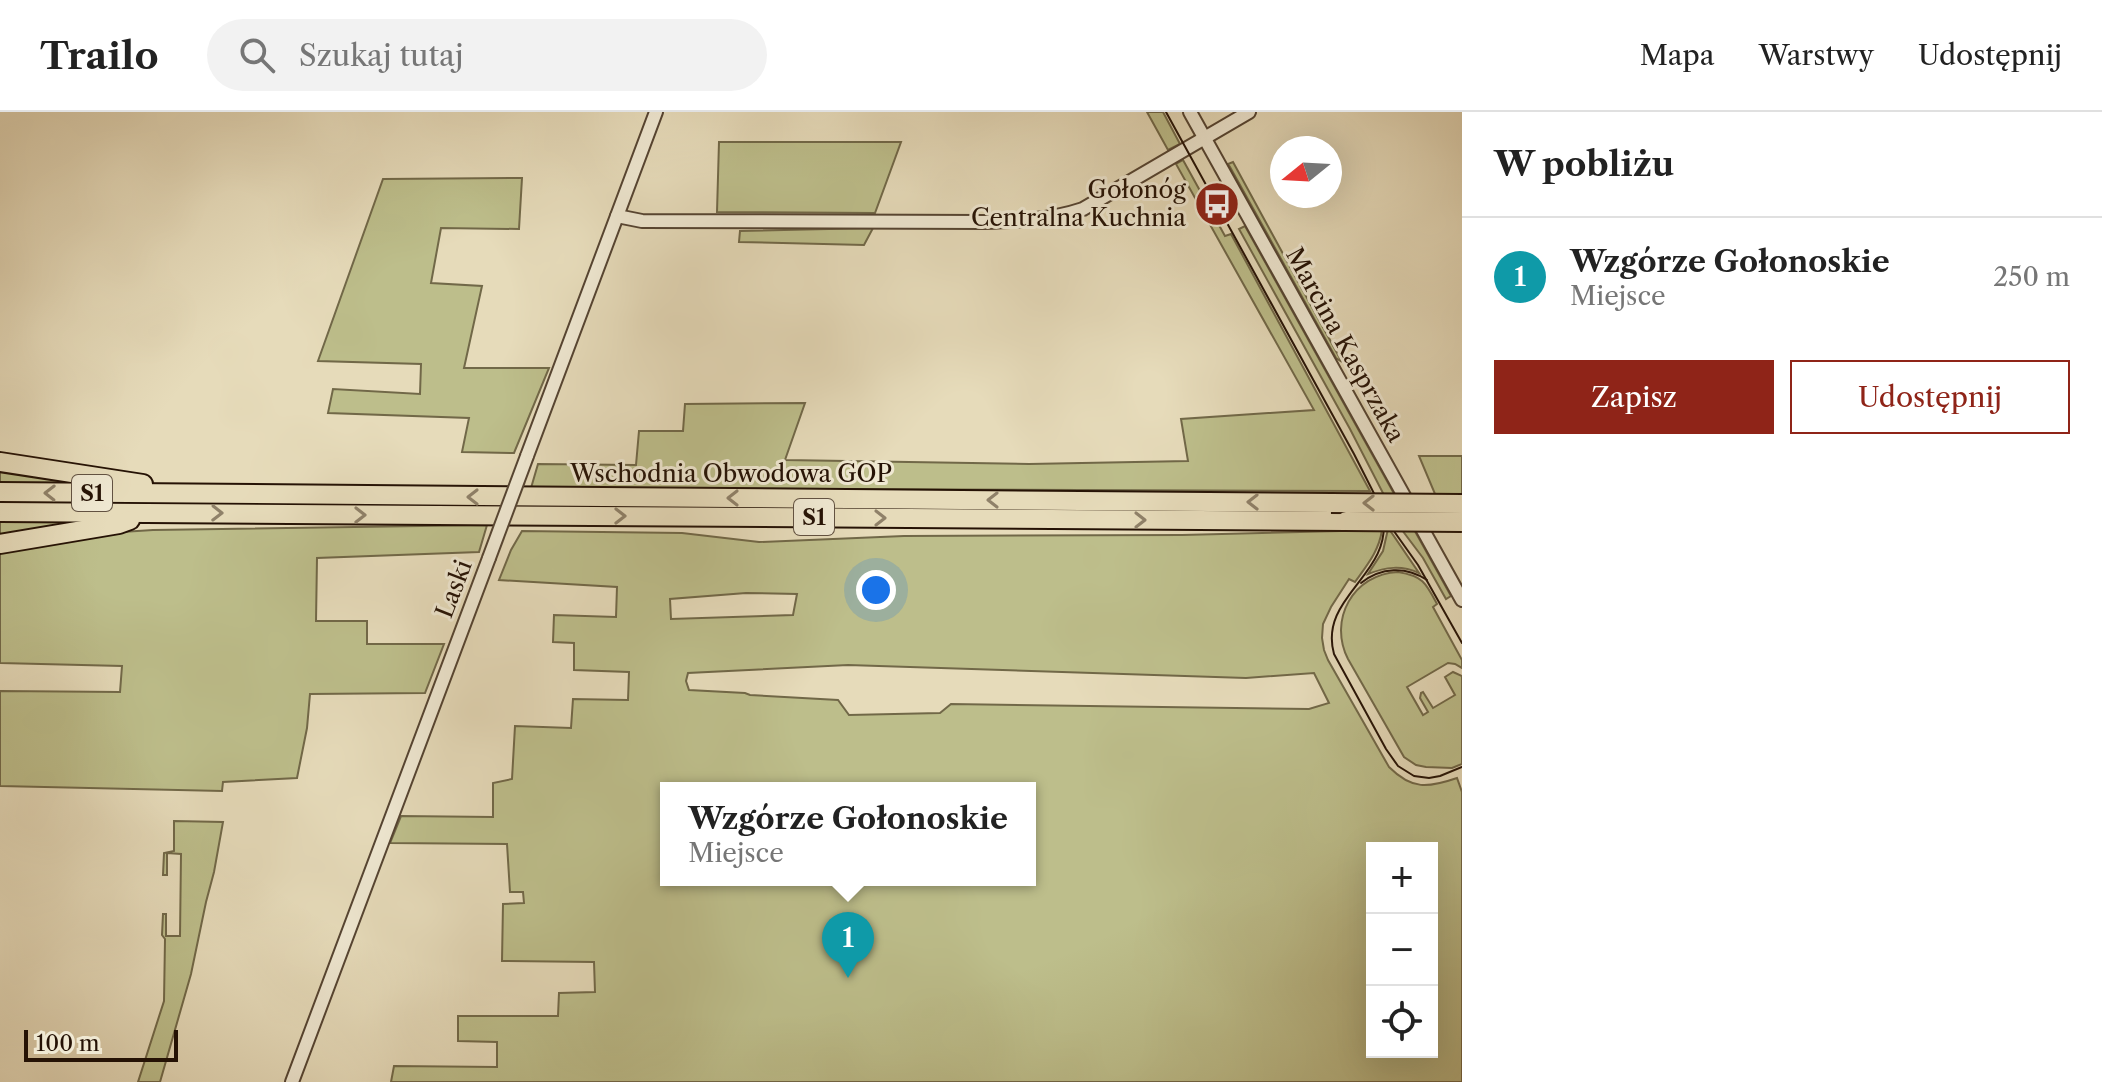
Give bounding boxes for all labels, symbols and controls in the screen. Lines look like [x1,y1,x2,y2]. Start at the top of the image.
search box [207,19,767,91]
text: Trailo [40,32,159,79]
icon: search [235,33,279,77]
text: Szukaj tutaj [299,37,463,74]
text: Mapa [1640,38,1715,72]
text: Warstwy [1759,38,1874,72]
text: Udostępnij [1918,38,2062,72]
north arrow [1270,136,1342,208]
text: W pobliżu [1494,143,1674,185]
place label: Gołonóg Centralna Kuchnia [971,175,1186,232]
bus stop icon: Gołonóg Centralna Kuchnia [1193,180,1241,228]
street label: Marcina Kasprzaka [1280,242,1411,447]
text: Wzgórze Gołonoskie [1570,243,1890,280]
text: 1 [1514,261,1526,293]
text: 250 m [1993,261,2070,293]
text: Miejsce [1570,280,1666,312]
button: Zapisz [1494,360,1774,434]
button: Udostępnij [1790,360,2070,434]
street label: Wschodnia Obwodowa GOP [569,459,892,488]
road number: S1 [72,475,112,511]
one-way arrow [43,484,56,502]
one-way arrow [466,488,479,506]
one-way arrow [726,489,739,507]
one-way arrow [986,491,999,509]
one-way arrow [1246,494,1259,511]
one-way arrow [1362,494,1375,512]
road number: S1 [794,499,834,535]
one-way arrow [211,505,224,522]
one-way arrow [354,506,367,524]
one-way arrow [614,507,627,525]
one-way arrow [874,509,887,527]
one-way arrow [1134,511,1147,529]
street label: Laski [429,556,478,622]
your location [856,570,896,610]
popup [660,782,1036,886]
text: Wzgórze Gołonoskie [688,800,1008,837]
text: Miejsce [688,837,784,869]
map controls [1366,842,1438,1058]
button: + [1366,842,1438,914]
pin: 1 [822,912,874,978]
button: − [1366,914,1438,986]
button: locate [1366,986,1438,1058]
scale bar [24,1026,178,1062]
text: 100 m [36,1030,99,1057]

